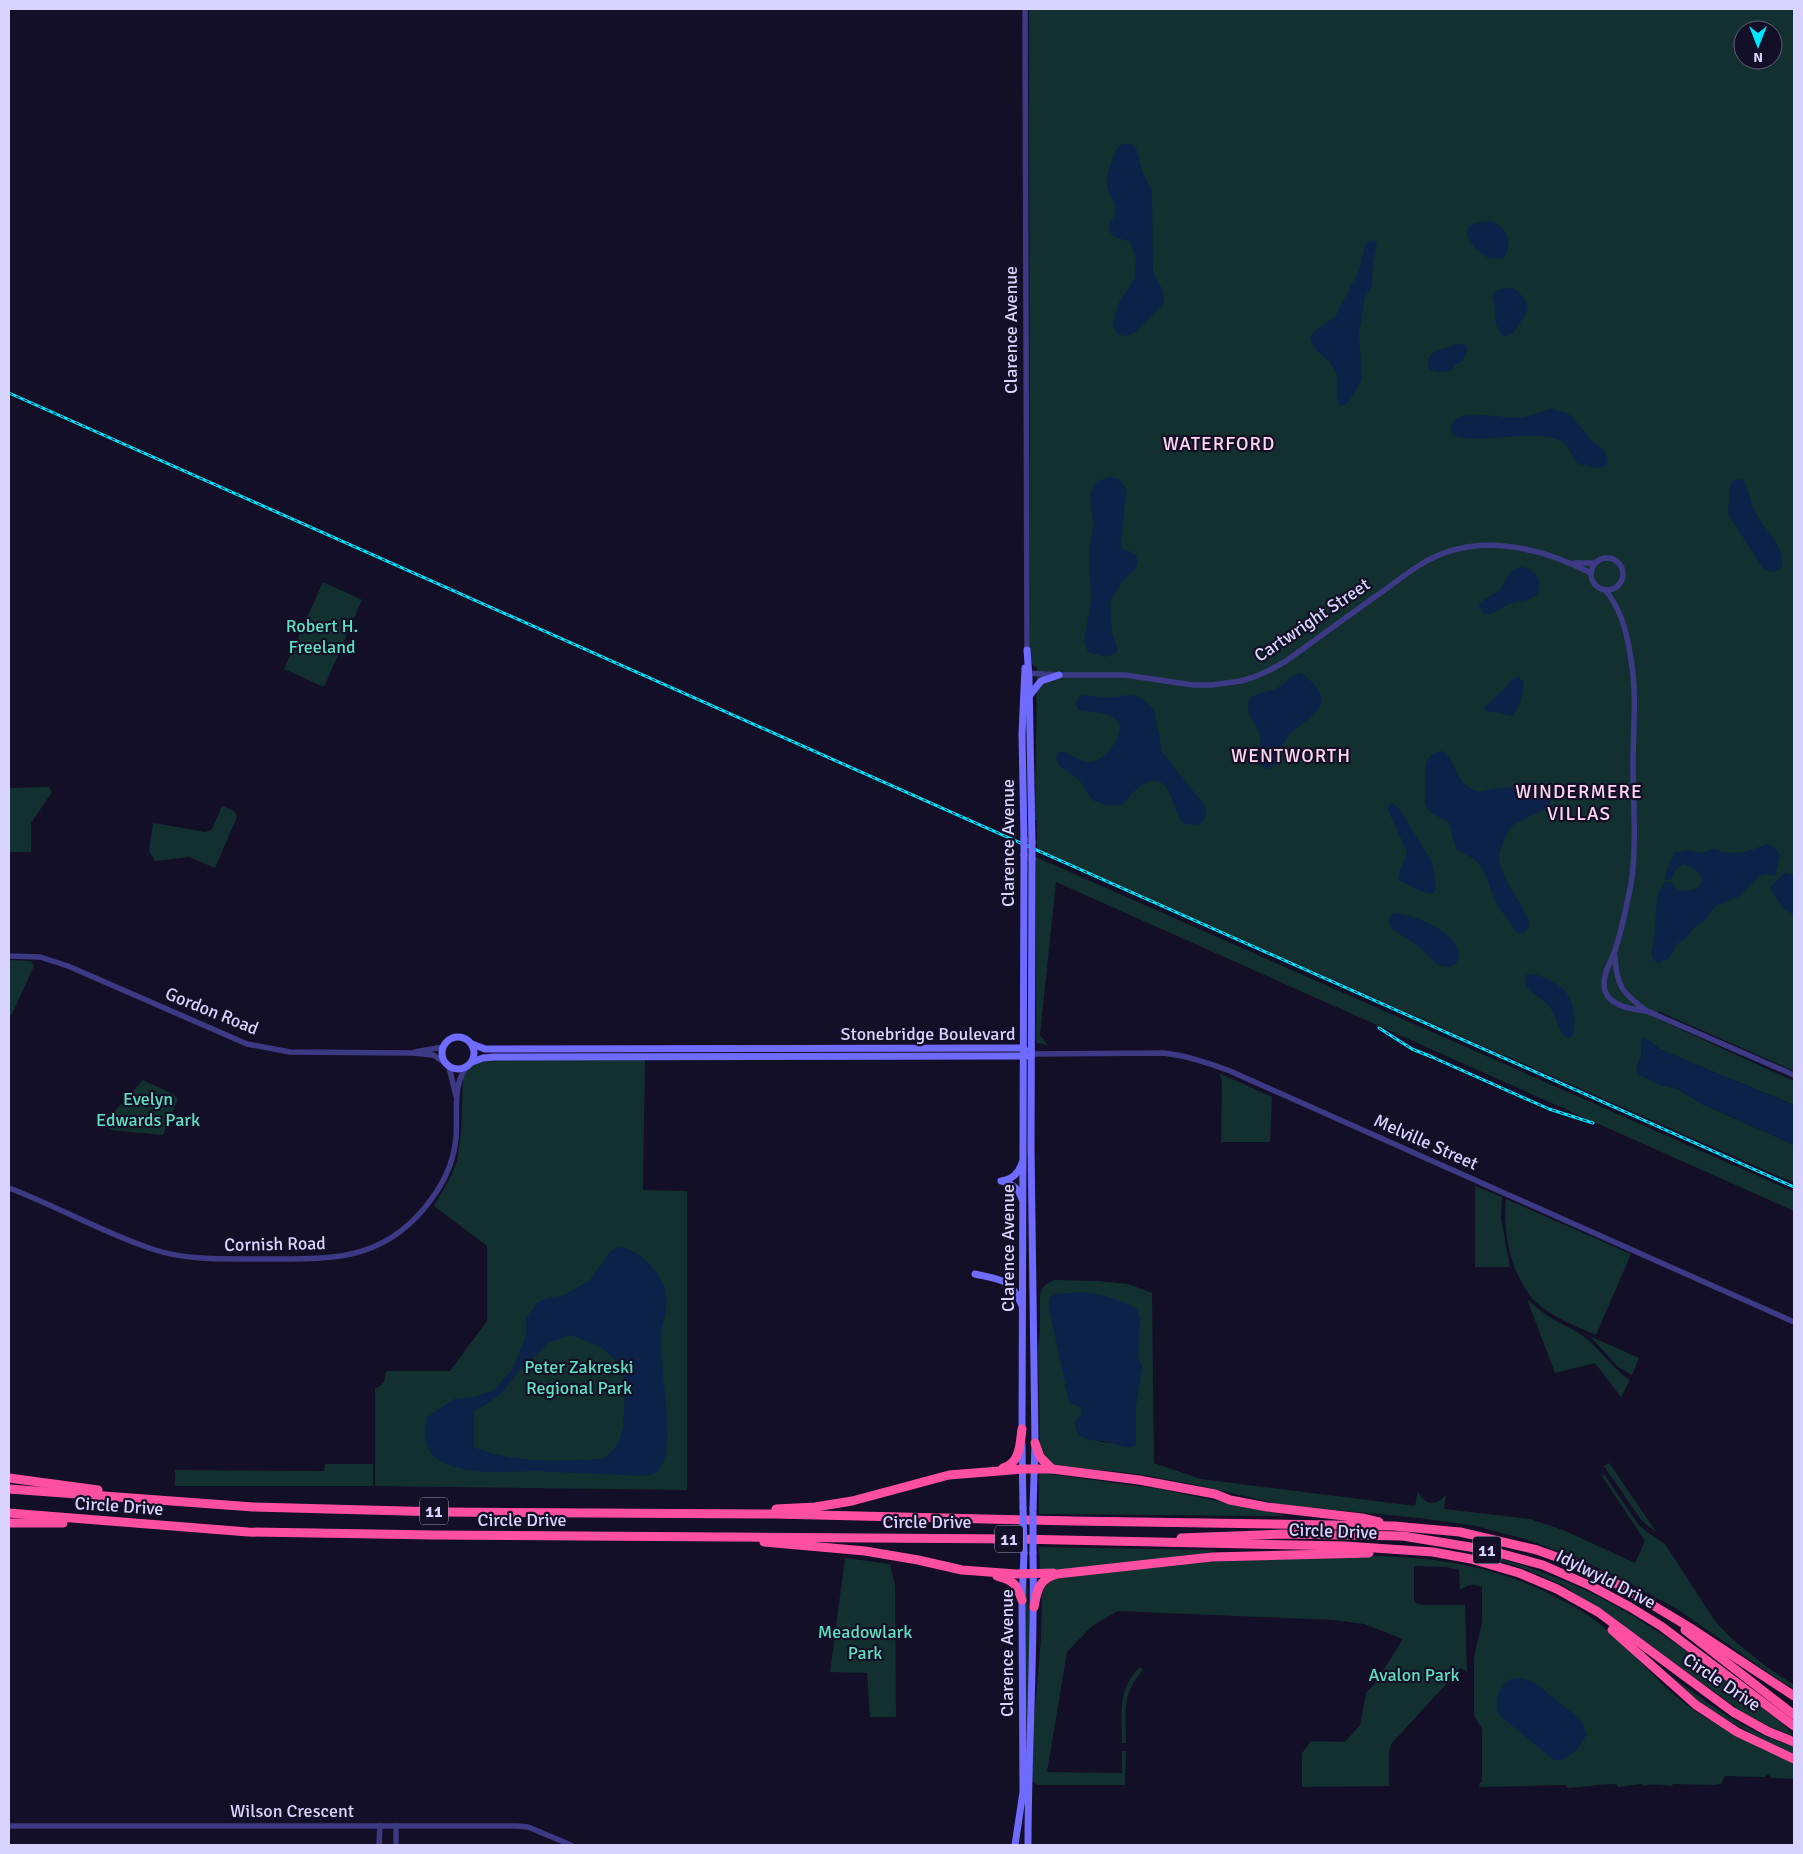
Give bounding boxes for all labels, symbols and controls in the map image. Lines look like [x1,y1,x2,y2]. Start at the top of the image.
north arrow [1733,20,1783,70]
text: N [1753,49,1763,66]
street label: Clarence Avenue [1000,266,1022,394]
district label: WATERFORD [1163,432,1275,456]
street label: Cartwright Street [1250,573,1374,667]
park label: Robert H. Freeland [286,615,358,658]
district label: WENTWORTH [1231,744,1351,768]
street label: Clarence Avenue [997,779,1019,907]
district label: WINDERMERE VILLAS [1515,780,1643,826]
street label: Gordon Road [162,982,262,1040]
street label: Stonebridge Boulevard [841,1023,1015,1045]
park label: Evelyn Edwards Park [96,1088,200,1131]
street label: Melville Street [1371,1109,1481,1175]
street label: Clarence Avenue [997,1184,1019,1312]
street label: Cornish Road [224,1232,326,1256]
park label: Peter Zakreski Regional Park [524,1356,634,1399]
street label: Circle Drive [74,1492,164,1520]
road number: 11 [420,1498,448,1524]
street label: Circle Drive [478,1509,566,1531]
street label: Circle Drive [883,1511,971,1533]
street label: Circle Drive [1288,1518,1378,1544]
road number: 11 [995,1526,1023,1552]
road number: 11 [1473,1536,1501,1564]
street label: Idylwyld Drive [1553,1545,1659,1613]
street label: Clarence Avenue [996,1589,1018,1717]
park label: Meadowlark Park [818,1621,912,1664]
street label: Circle Drive [1679,1648,1765,1716]
park label: Avalon Park [1369,1664,1459,1686]
street label: Wilson Crescent [230,1800,354,1822]

